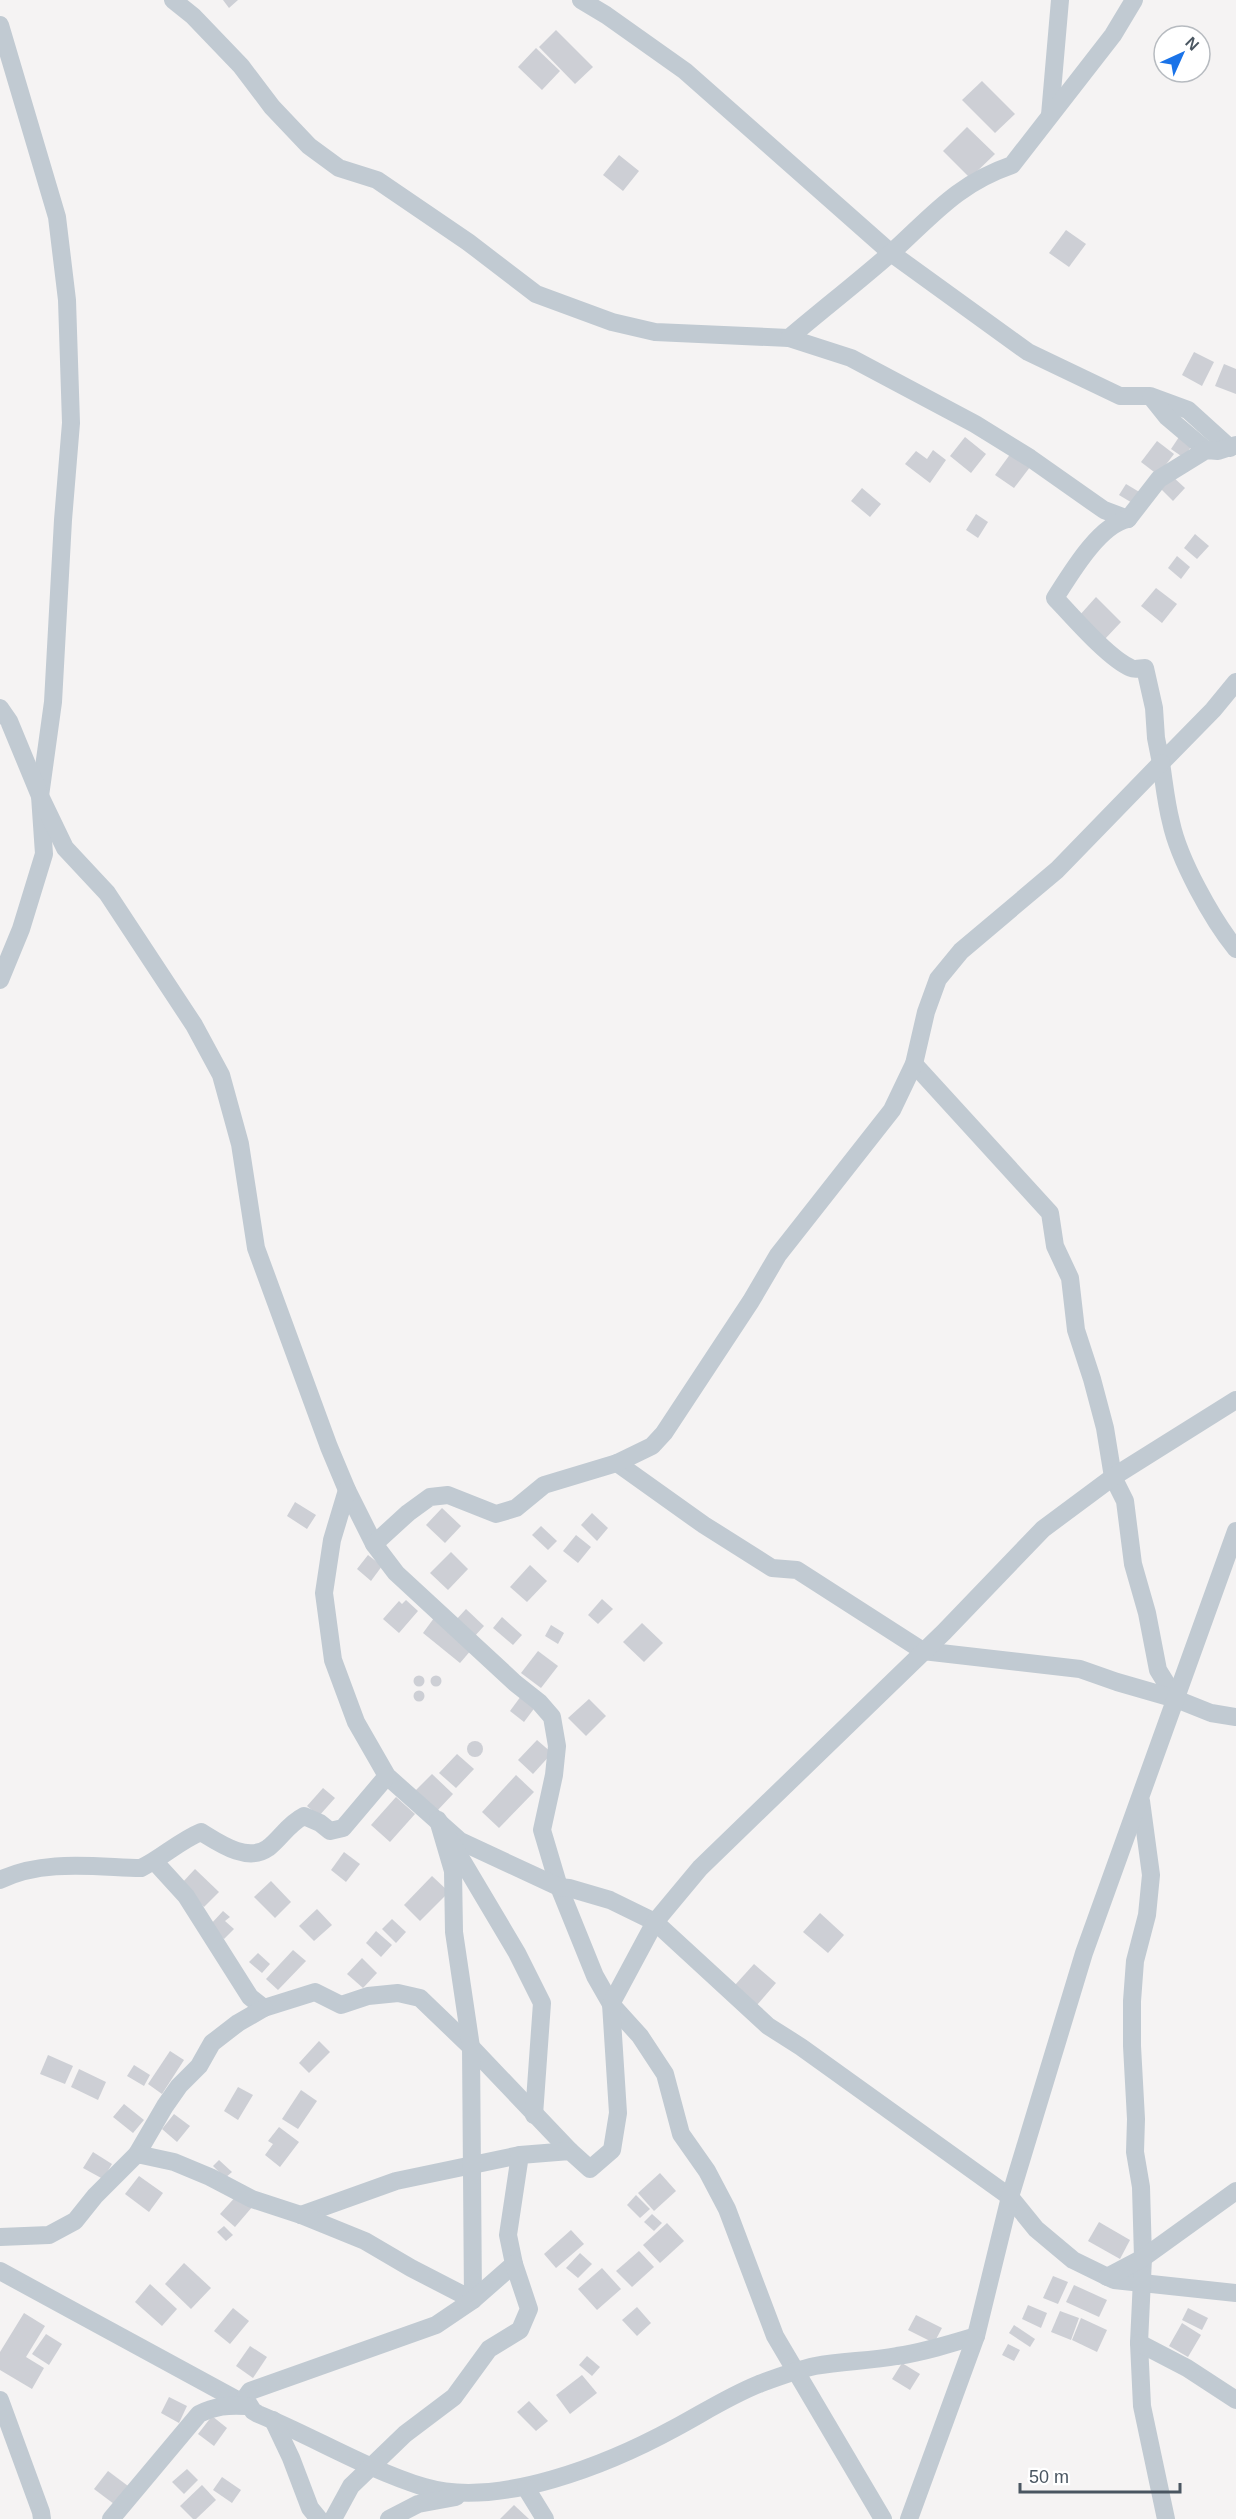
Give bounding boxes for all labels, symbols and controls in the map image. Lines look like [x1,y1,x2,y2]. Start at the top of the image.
north arrow [1152,24,1212,84]
text: N [1182,34,1202,54]
scale bar [1020,2456,1180,2494]
text: 50 m [1029,2467,1069,2487]

